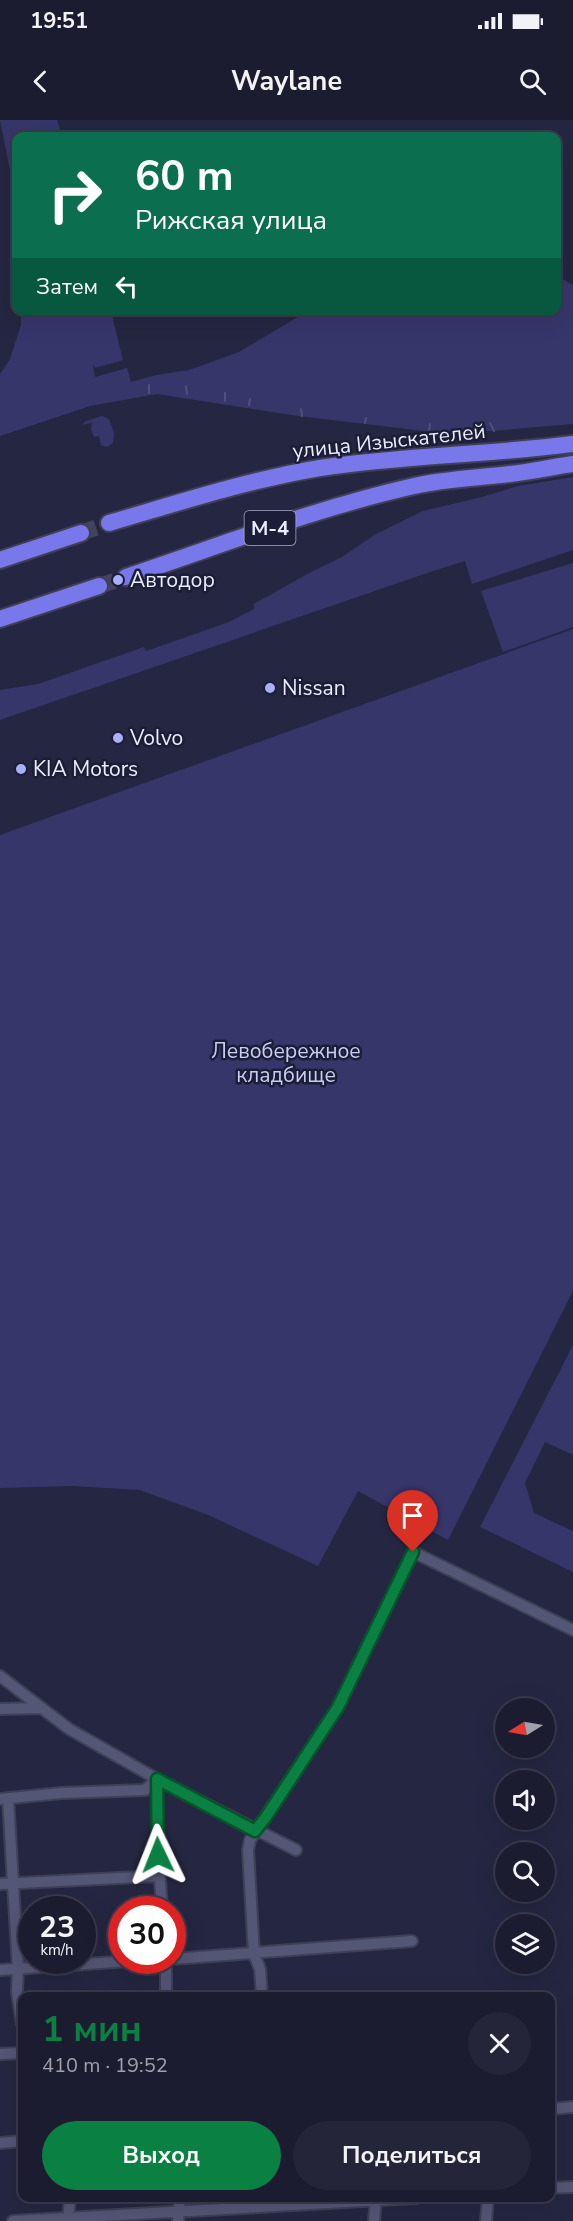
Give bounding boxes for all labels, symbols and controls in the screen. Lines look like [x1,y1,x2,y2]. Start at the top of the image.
text: 19:51 [30,6,88,36]
text: Waylane [231,63,342,100]
icon: back [24,65,57,98]
icon: search [516,65,549,98]
text: 60 m [135,148,234,205]
icon: right [36,156,114,234]
text: Рижская улица [135,202,327,239]
icon: left [110,270,143,303]
text: Затем [36,272,98,302]
street label: улица Изыскателей [291,417,487,465]
road number: М-4 [244,511,296,545]
place label: Автодор [130,566,215,594]
marker: Автодор [111,573,125,587]
place label: Nissan [282,674,346,702]
marker: Nissan [263,681,277,695]
place label: Volvo [129,724,183,752]
marker: Volvo [111,731,125,745]
place label: KIA Motors [33,755,138,783]
marker: KIA Motors [14,762,28,776]
park label: Левобережное кладбище [211,1037,361,1089]
pin [387,1490,438,1552]
icon: arrive [396,1499,429,1532]
north arrow [495,1698,555,1758]
map controls [495,1698,555,1974]
button: sound [495,1770,555,1830]
position arrow [126,1823,190,1887]
button: search [495,1842,555,1902]
speed limit sign: 30 [108,1896,186,1974]
text: 23 [39,1907,75,1948]
button: layers [495,1914,555,1974]
text: km/h [40,1940,74,1960]
text: 1 мин [42,2005,142,2054]
button: close [468,2012,531,2075]
text: 410 m · 19:52 [42,2052,168,2079]
button: Выход [42,2121,281,2190]
button: Поделиться [293,2121,531,2190]

